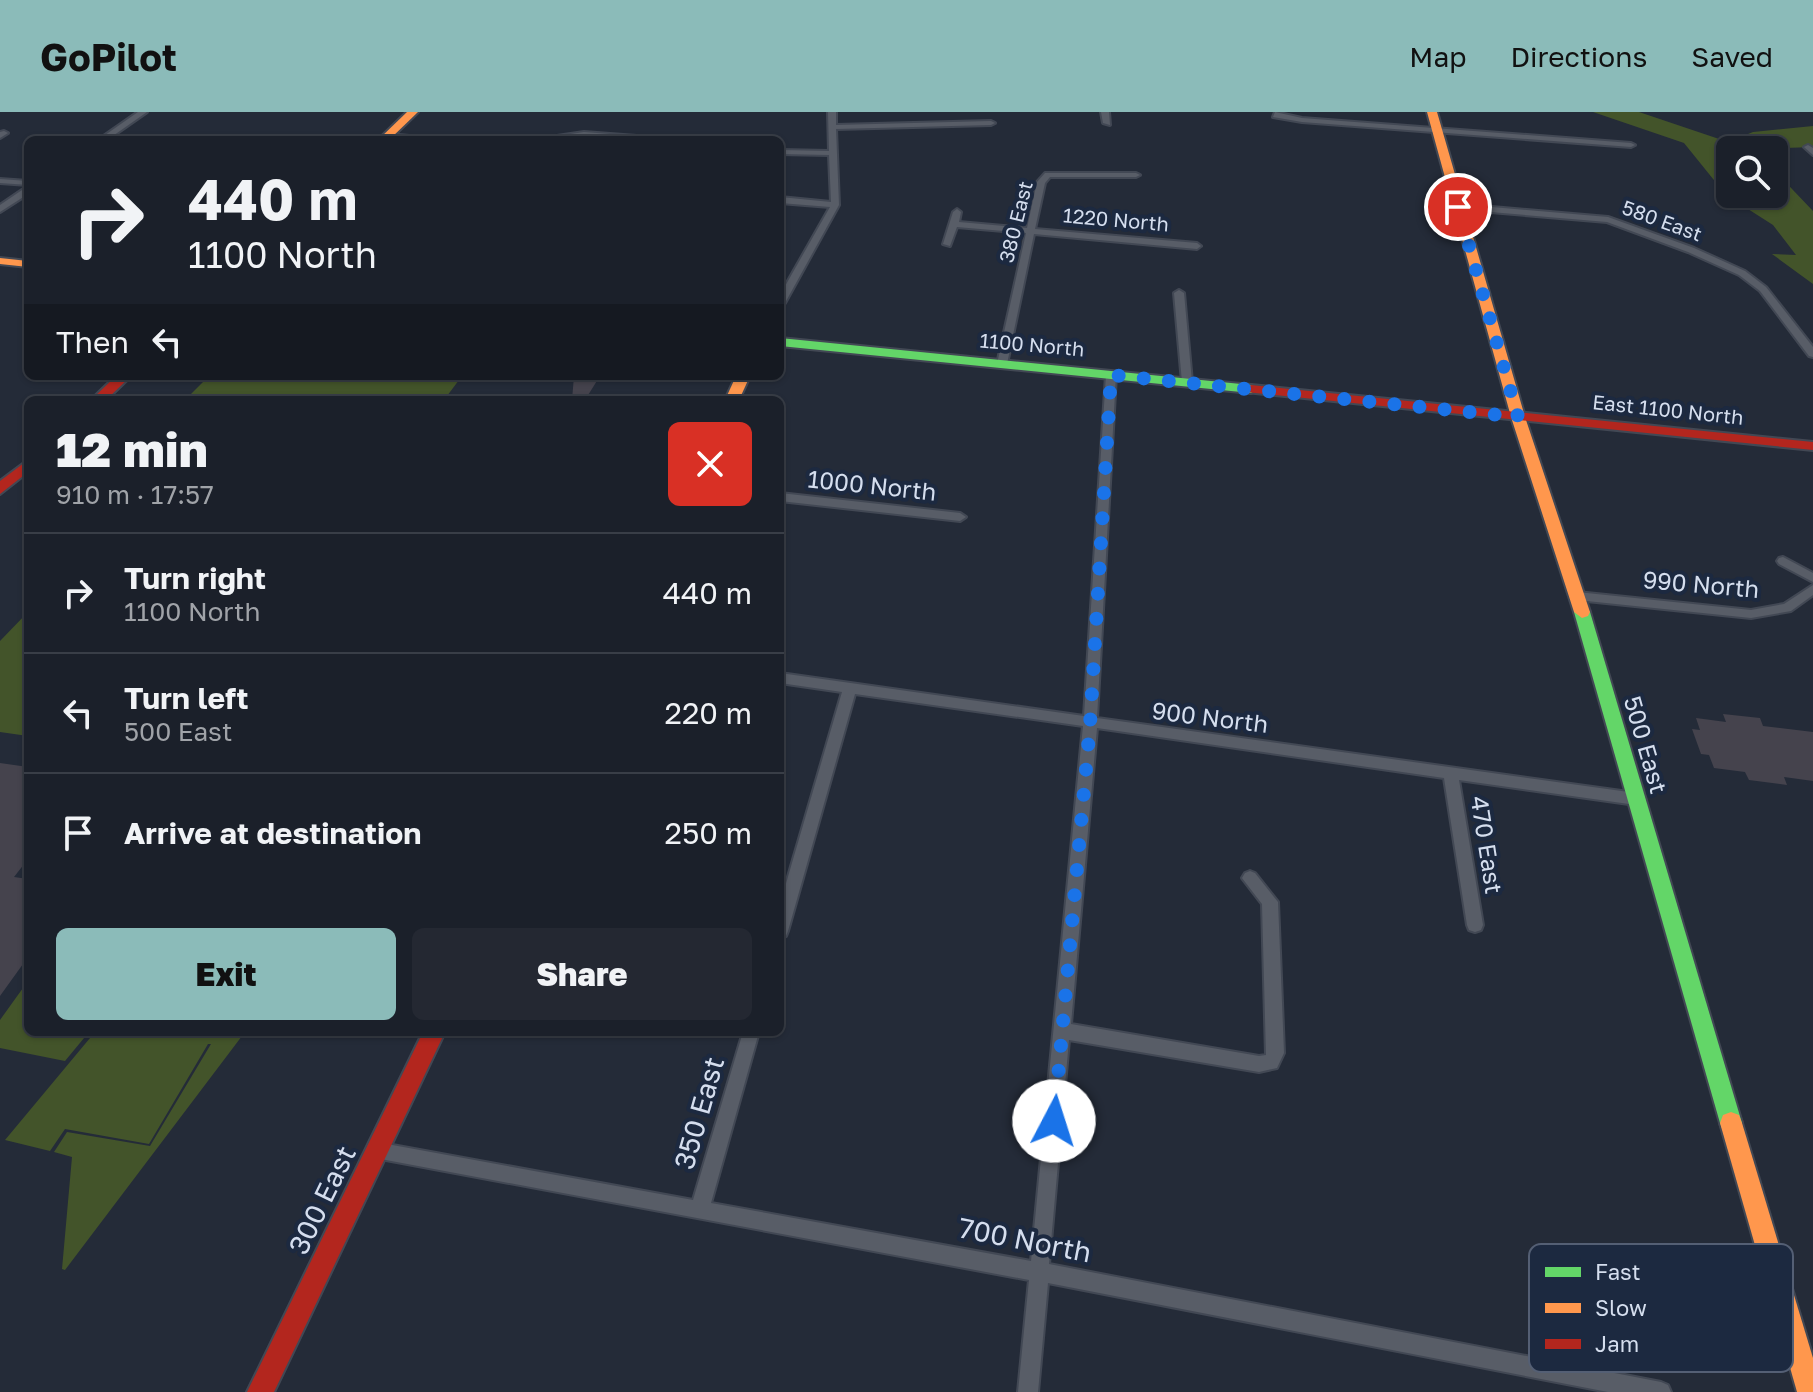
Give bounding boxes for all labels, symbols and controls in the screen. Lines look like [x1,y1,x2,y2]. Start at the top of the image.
text: GoPilot [40,34,177,79]
text: Map [1409,40,1466,73]
text: Directions [1510,40,1647,73]
text: Saved [1691,40,1773,73]
map controls [1716,136,1788,208]
button: search [1716,136,1788,208]
text: 440 m [188,165,357,232]
icon: right [56,168,160,272]
pin [1424,173,1492,241]
street label: 380 East [993,178,1037,265]
icon: arrive [1436,185,1480,229]
street label: 580 East [1619,195,1705,246]
street label: 1220 North [1062,202,1170,236]
text: 1100 North [188,233,377,276]
icon: left [145,320,189,364]
text: Then [56,324,129,360]
street label: 1100 North [979,327,1085,361]
street label: East 1100 North [1591,389,1745,429]
text: 12 min [56,420,208,478]
button: close [668,422,752,506]
street label: 1000 North [806,463,938,506]
text: 910 m · 17:57 [56,479,214,510]
text: Turn right [124,560,266,596]
street label: 990 North [1642,564,1761,603]
icon: right [56,571,100,615]
text: 440 m [663,575,752,611]
text: 1100 North [124,596,260,627]
text: Turn left [124,680,249,716]
icon: left [56,691,100,735]
street label: 500 East [1619,693,1674,797]
text: 220 m [665,695,752,731]
street label: 900 North [1150,695,1270,738]
text: 500 East [124,716,232,747]
street label: 470 East [1465,794,1510,896]
icon: arrive [56,811,100,855]
text: Arrive at destination [124,815,421,851]
text: 250 m [665,815,752,851]
button: Exit [56,928,396,1020]
button: Share [412,928,752,1020]
street label: 350 East [667,1053,730,1173]
position arrow [1012,1079,1096,1163]
street label: 300 East [281,1140,362,1259]
street label: 700 North [956,1210,1094,1269]
legend [1529,1244,1793,1372]
text: Fast [1595,1258,1641,1285]
text: Slow [1595,1294,1647,1321]
text: Jam [1595,1330,1639,1357]

